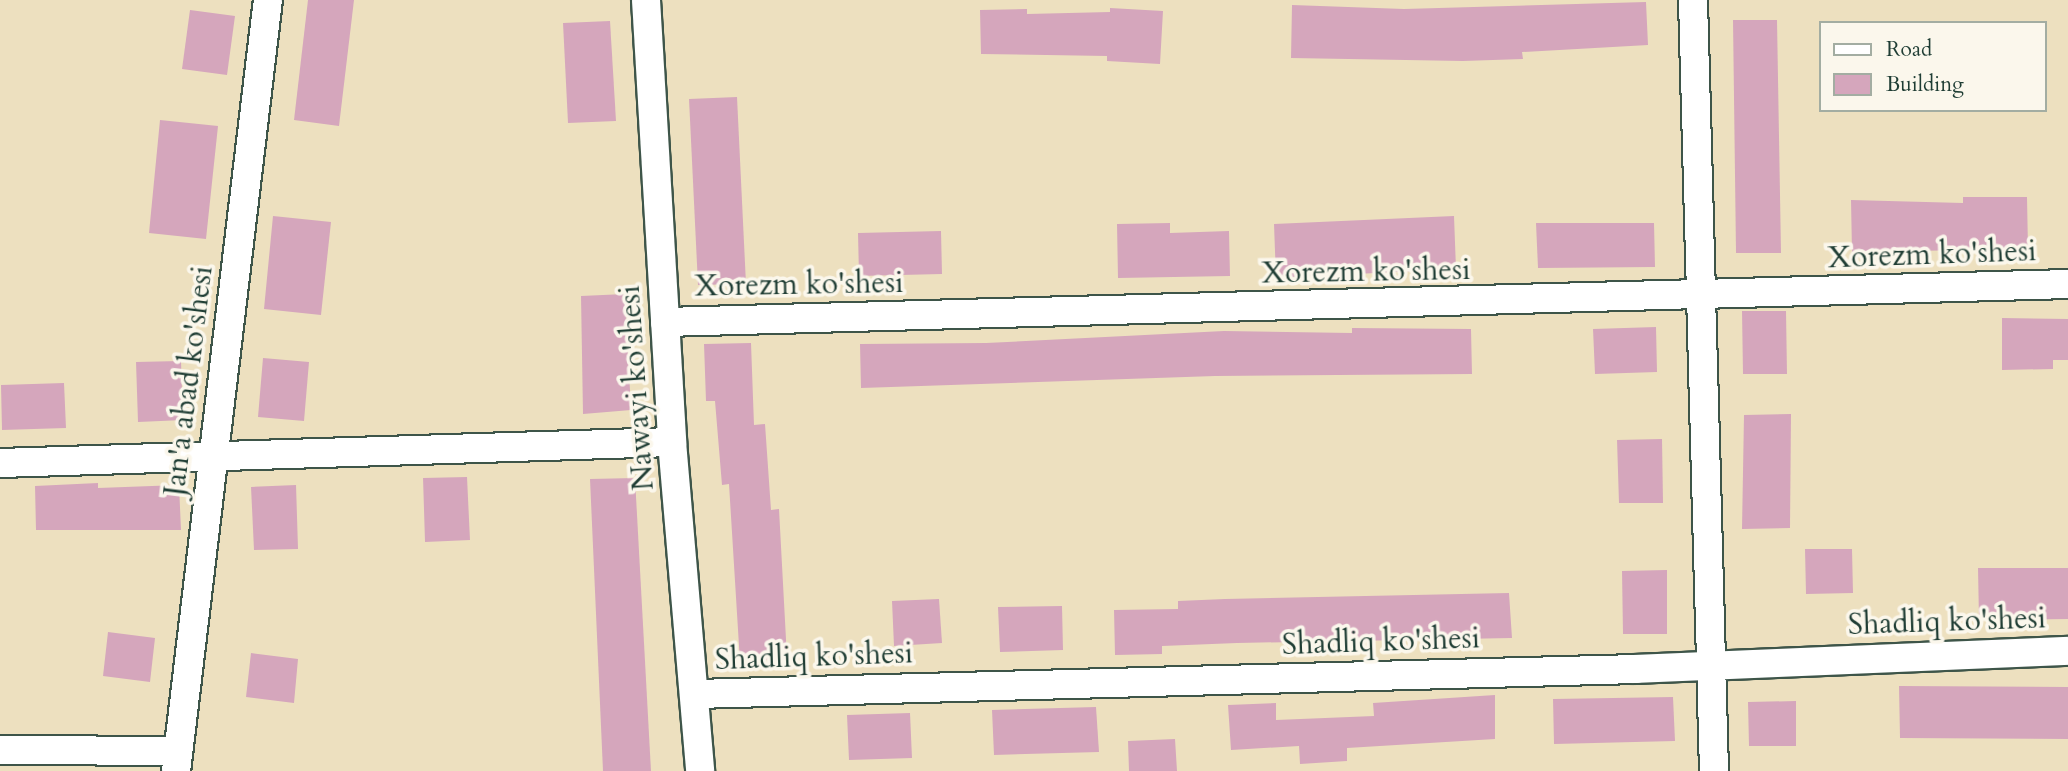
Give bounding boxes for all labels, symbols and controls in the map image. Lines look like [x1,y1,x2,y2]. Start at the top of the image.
legend [1820,21,2047,112]
text: Road [1886,35,1932,64]
text: Building [1886,70,1964,99]
street label: Xorezm ko'shesi [1827,233,2037,277]
street label: Xorezm ko'shesi [1261,252,1471,292]
street label: Jan'a abad ko'shesi [157,264,221,498]
street label: Xorezm ko'shesi [694,265,904,305]
street label: Nawayi ko'shesi [612,284,662,492]
street label: Shadliq ko'shesi [1847,601,2047,643]
street label: Shadliq ko'shesi [1281,621,1481,663]
street label: Shadliq ko'shesi [714,636,914,678]

